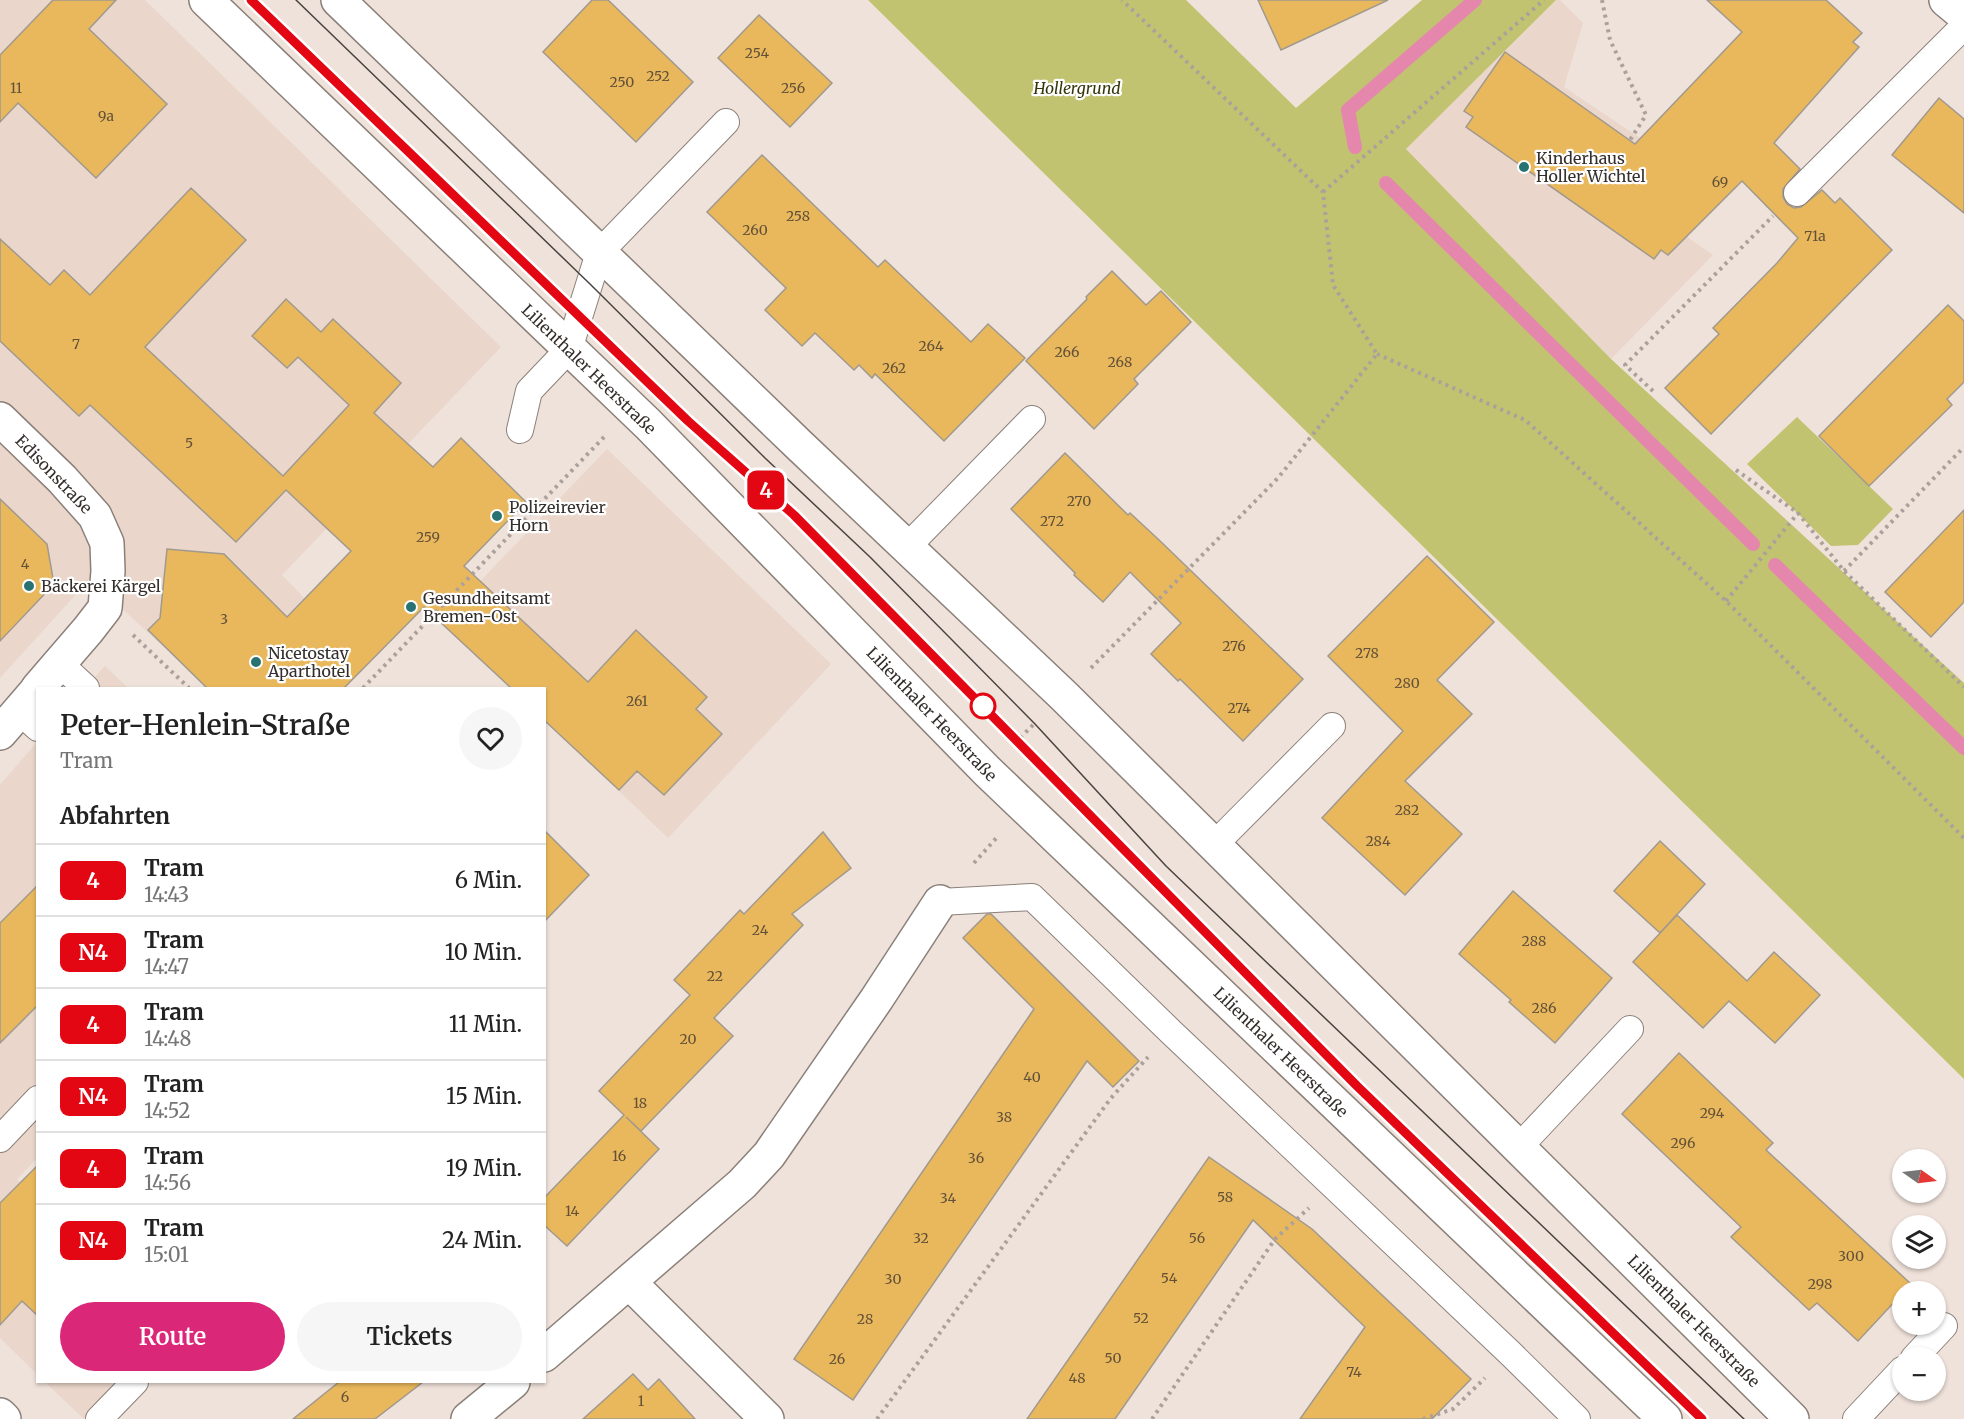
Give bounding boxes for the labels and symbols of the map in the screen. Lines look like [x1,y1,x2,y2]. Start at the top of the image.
house number: 254 [745,44,770,62]
house number: 252 [646,67,670,85]
house number: 250 [610,73,634,91]
park label: Hollergrund [1032,78,1121,98]
house number: 11 [10,79,22,97]
house number: 256 [781,79,805,97]
house number: 9a [98,107,114,125]
place label: Kinderhaus Holler Wichtel [1536,148,1645,186]
marker: Kinderhaus Holler Wichtel [1517,160,1531,174]
house number: 69 [1712,173,1728,191]
house number: 258 [786,207,810,225]
house number: 260 [742,221,768,239]
house number: 71a [1804,227,1826,245]
street label: Lilienthaler Heerstraße [518,300,660,438]
house number: 7 [72,335,80,353]
house number: 264 [918,337,944,355]
house number: 266 [1055,343,1079,361]
house number: 268 [1108,353,1132,371]
house number: 262 [882,359,906,377]
street label: Edisonstraße [11,430,97,518]
house number: 5 [185,434,193,452]
line badge: 4 [746,470,786,510]
house number: 270 [1067,492,1091,510]
place label: Polizeirevier Horn [509,497,606,535]
marker: Polizeirevier Horn [490,509,504,523]
house number: 272 [1040,512,1064,530]
house number: 259 [416,528,440,546]
house number: 4 [21,555,30,573]
place label: Bäckerei Kärgel [41,576,161,596]
marker: Bäckerei Kärgel [22,579,36,593]
place label: Gesundheitsamt Bremen-Ost [423,588,551,626]
marker: Gesundheitsamt Bremen-Ost [404,600,418,614]
house number: 3 [220,610,228,628]
house number: 276 [1222,637,1246,655]
place label: Nicetostay Aparthotel [267,643,350,681]
street label: Lilienthaler Heerstraße [863,643,1001,785]
house number: 278 [1355,644,1379,662]
marker: Nicetostay Aparthotel [249,655,263,669]
house number: 280 [1394,674,1420,692]
house number: 261 [626,692,648,710]
unlabelled marker [970,693,996,719]
house number: 274 [1227,699,1251,717]
house number: 282 [1395,801,1419,819]
house number: 284 [1365,832,1391,850]
house number: 24 [752,921,769,939]
house number: 288 [1522,932,1546,950]
house number: 22 [707,967,723,985]
street label: Lilienthaler Heerstraße [1210,983,1352,1121]
house number: 286 [1532,999,1556,1017]
house number: 20 [679,1030,697,1048]
house number: 40 [1023,1068,1041,1086]
house number: 18 [633,1094,647,1112]
house number: 294 [1700,1104,1725,1122]
house number: 38 [996,1108,1012,1126]
house number: 296 [1671,1134,1695,1152]
house number: 16 [612,1147,626,1165]
house number: 36 [968,1149,984,1167]
north arrow [1892,1149,1946,1203]
house number: 58 [1217,1188,1233,1206]
house number: 34 [940,1189,957,1207]
house number: 14 [565,1202,579,1220]
house number: 32 [913,1229,929,1247]
house number: 56 [1189,1229,1205,1247]
house number: 300 [1838,1247,1864,1265]
street label: Lilienthaler Heerstraße [1624,1251,1764,1391]
house number: 54 [1161,1269,1178,1287]
house number: 30 [885,1270,901,1288]
house number: 298 [1808,1275,1832,1293]
house number: 52 [1133,1309,1149,1327]
house number: 28 [857,1310,873,1328]
house number: 50 [1105,1349,1121,1367]
house number: 26 [829,1350,845,1368]
house number: 74 [1346,1363,1362,1381]
house number: 48 [1069,1369,1085,1387]
house number: 6 [341,1388,349,1406]
house number: 1 [638,1392,644,1410]

